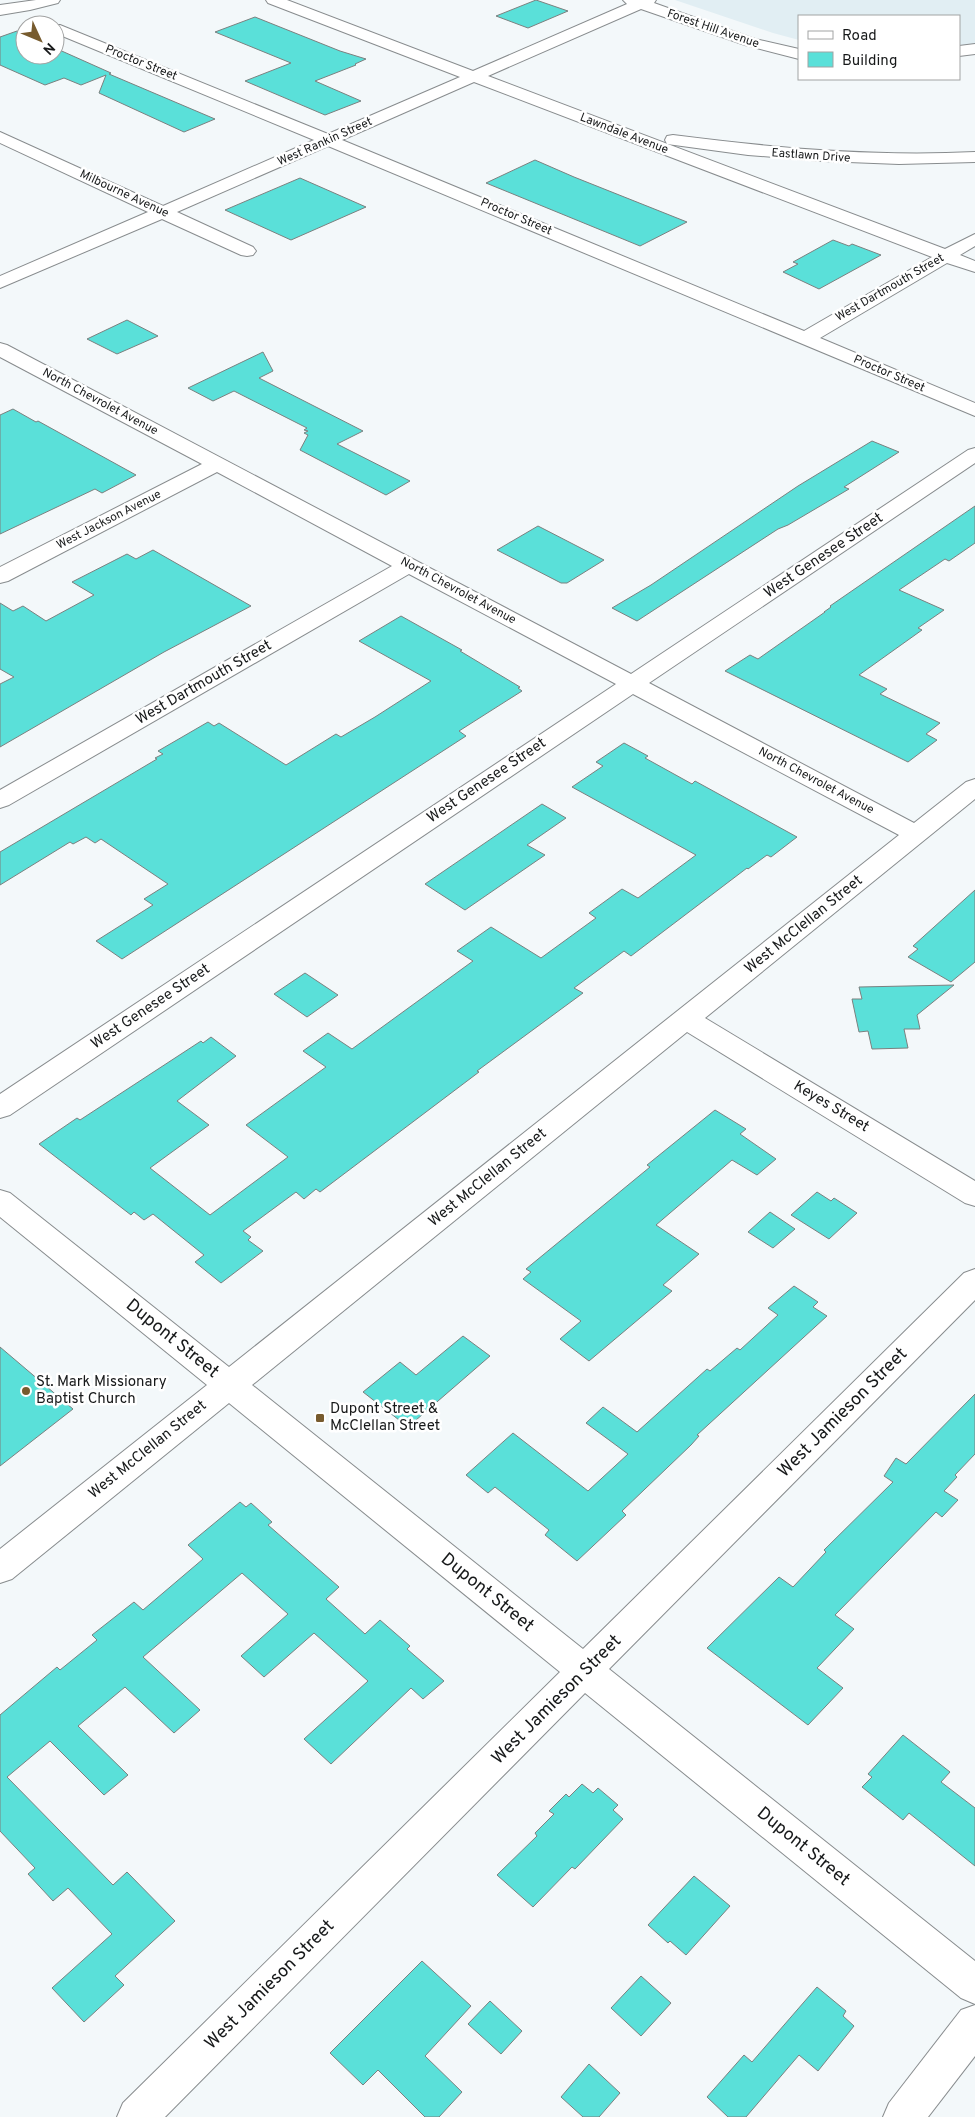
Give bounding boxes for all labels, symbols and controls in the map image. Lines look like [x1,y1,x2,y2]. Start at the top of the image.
street label: Forest Hill Avenue [665,6,761,52]
north arrow [15,15,65,65]
legend [798,15,960,80]
text: Road [842,27,877,46]
text: N [39,38,58,58]
street label: Proctor Street [103,41,179,85]
text: Building [842,52,897,71]
street label: Lawndale Avenue [577,110,671,158]
street label: West Rankin Street [275,114,375,170]
street label: Eastlawn Drive [771,145,851,167]
street label: Milbourne Avenue [77,166,171,222]
street label: Proctor Street [478,195,554,239]
street label: West Dartmouth Street [833,250,947,326]
street label: Proctor Street [851,352,927,396]
street label: North Chevrolet Avenue [39,365,161,439]
street label: West Jackson Avenue [54,487,164,553]
street label: West Genesee Street [761,509,887,603]
street label: North Chevrolet Avenue [397,554,519,628]
street label: West Dartmouth Street [133,636,275,730]
street label: West Genesee Street [424,734,550,828]
street label: North Chevrolet Avenue [755,744,877,818]
street label: West McClellan Street [741,872,867,978]
street label: West Genesee Street [88,960,214,1054]
street label: Keyes Street [790,1077,872,1137]
street label: West McClellan Street [425,1125,551,1231]
street label: Dupont Street [121,1294,223,1384]
street label: West Jamieson Street [773,1343,913,1483]
place label: St. Mark Missionary Baptist Church [36,1373,167,1409]
marker: St. Mark Missionary Baptist Church [20,1385,32,1397]
street label: West McClellan Street [85,1397,211,1503]
place label: Dupont Street & McClellan Street [330,1400,440,1436]
marker: Dupont Street & McClellan Street [314,1412,326,1424]
street label: Dupont Street [436,1548,538,1638]
street label: West Jamieson Street [487,1630,627,1770]
street label: Dupont Street [752,1802,854,1892]
street label: West Jamieson Street [200,1915,340,2055]

